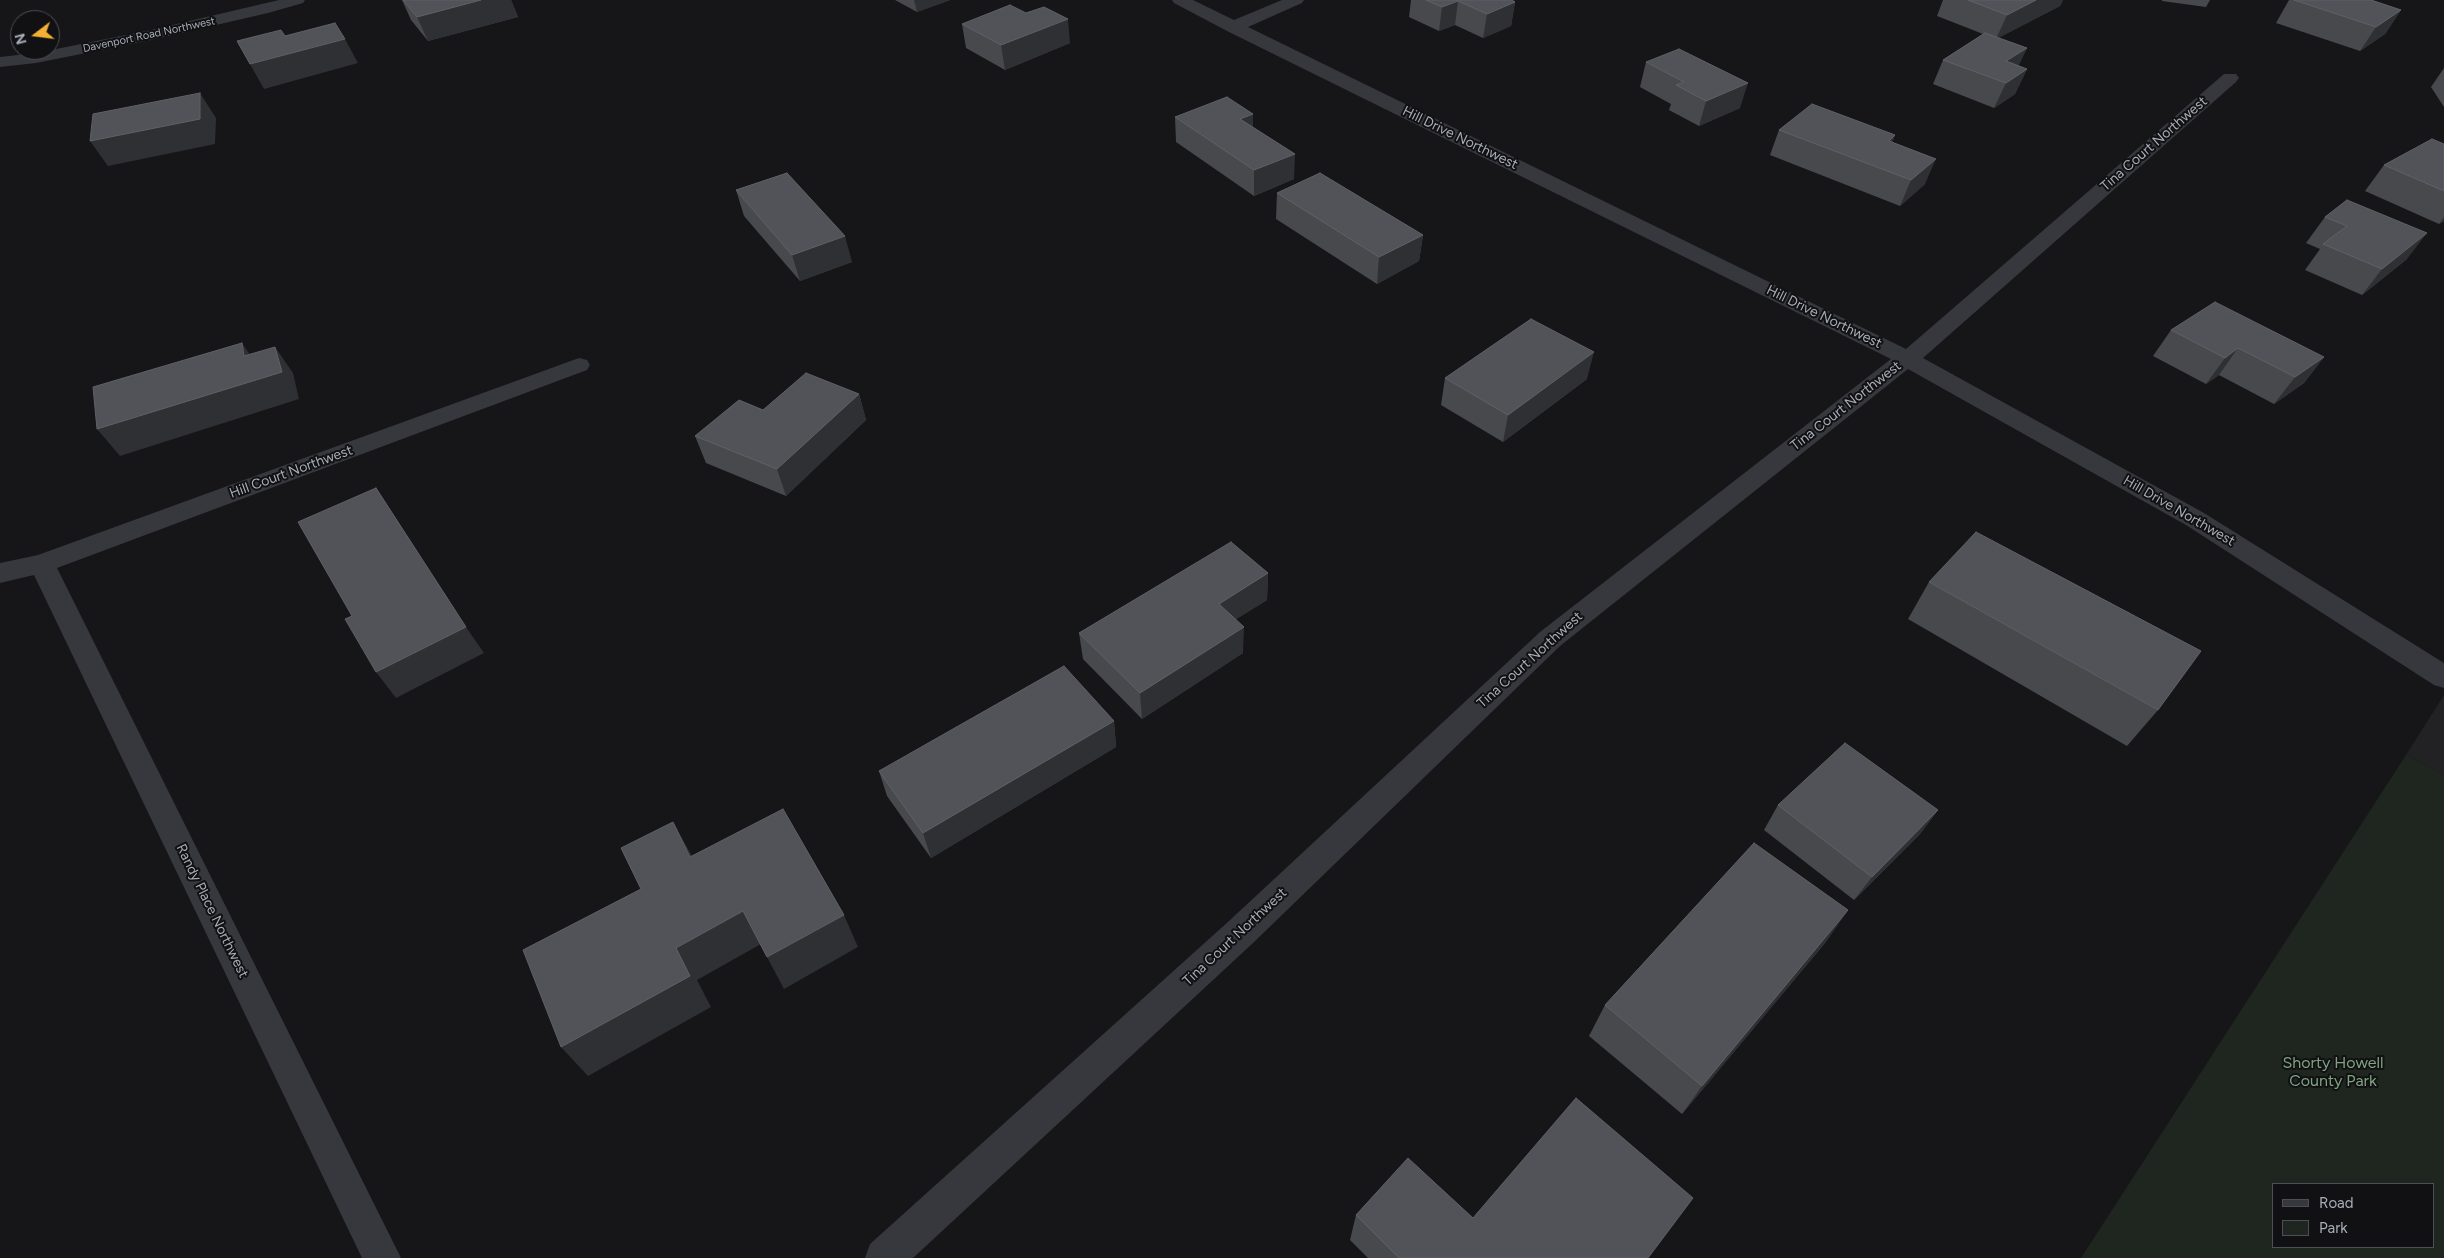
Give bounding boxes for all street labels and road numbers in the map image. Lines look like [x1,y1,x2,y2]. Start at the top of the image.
street label: Davenport Road Northwest [82,15,216,55]
street label: Tina Court Northwest [2097,93,2211,195]
street label: Hill Drive Northwest [1400,103,1520,173]
street label: Hill Drive Northwest [1764,282,1884,352]
street label: Tina Court Northwest [1787,358,1905,454]
street label: Hill Court Northwest [227,442,355,502]
street label: Hill Drive Northwest [2120,472,2238,550]
street label: Tina Court Northwest [1474,608,1586,712]
street label: Randy Place Northwest [172,841,252,981]
street label: Tina Court Northwest [1180,885,1290,989]

